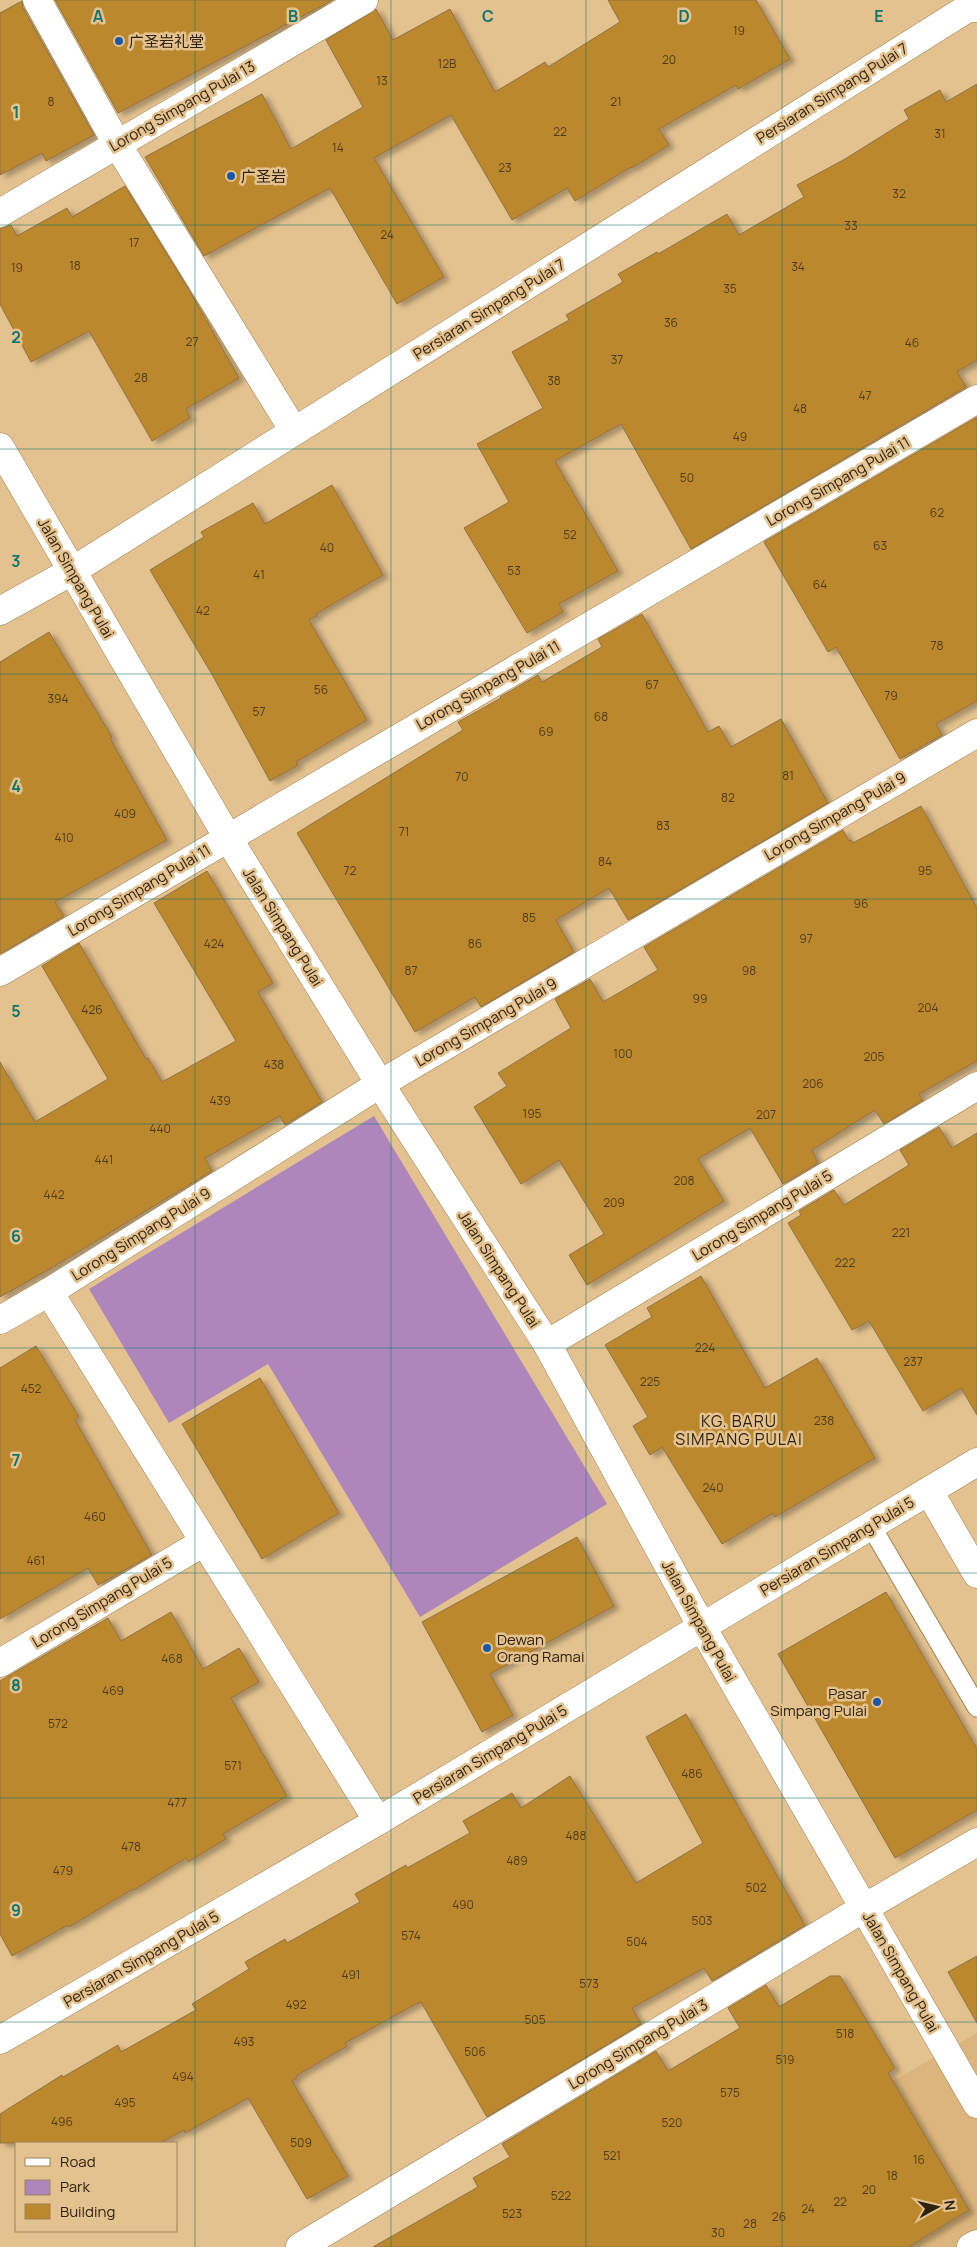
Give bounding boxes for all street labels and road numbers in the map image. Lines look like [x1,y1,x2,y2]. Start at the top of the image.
street label: Persiaran Simpang Pulai 7 [752,38,912,148]
street label: Lorong Simpang Pulai 13 [105,56,259,156]
street label: Persiaran Simpang Pulai 7 [409,254,569,364]
street label: Lorong Simpang Pulai 11 [762,431,914,531]
street label: Jalan Simpang Pulai [33,514,119,642]
street label: Lorong Simpang Pulai 11 [412,635,564,735]
street label: Lorong Simpang Pulai 9 [760,767,910,865]
street label: Lorong Simpang Pulai 11 [64,839,214,941]
street label: Jalan Simpang Pulai [238,864,328,990]
street label: Lorong Simpang Pulai 9 [411,973,561,1071]
street label: Lorong Simpang Pulai 5 [688,1165,836,1265]
street label: Lorong Simpang Pulai 9 [67,1183,215,1285]
street label: Jalan Simpang Pulai [453,1206,545,1332]
street label: Persiaran Simpang Pulai 5 [756,1492,918,1600]
street label: Lorong Simpang Pulai 5 [28,1552,176,1652]
street label: Jalan Simpang Pulai [657,1557,741,1685]
street label: Persiaran Simpang Pulai 5 [409,1700,571,1808]
street label: Persiaran Simpang Pulai 5 [59,1906,223,2012]
street label: Jalan Simpang Pulai [858,1908,944,2036]
street label: Lorong Simpang Pulai 3 [564,1994,712,2094]

